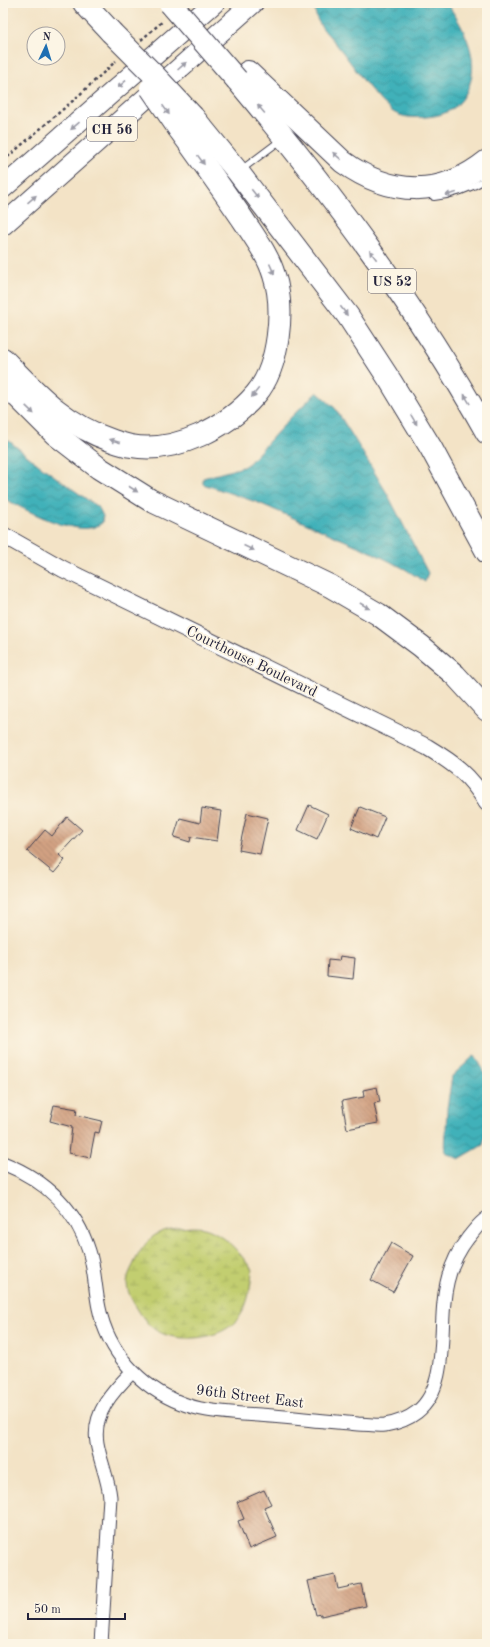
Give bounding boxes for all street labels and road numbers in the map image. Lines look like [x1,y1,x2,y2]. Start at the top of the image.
road number: CH 56 [87,117,137,141]
road number: US 52 [368,269,416,293]
street label: Courthouse Boulevard [183,624,319,701]
street label: 96th Street East [195,1383,305,1412]

